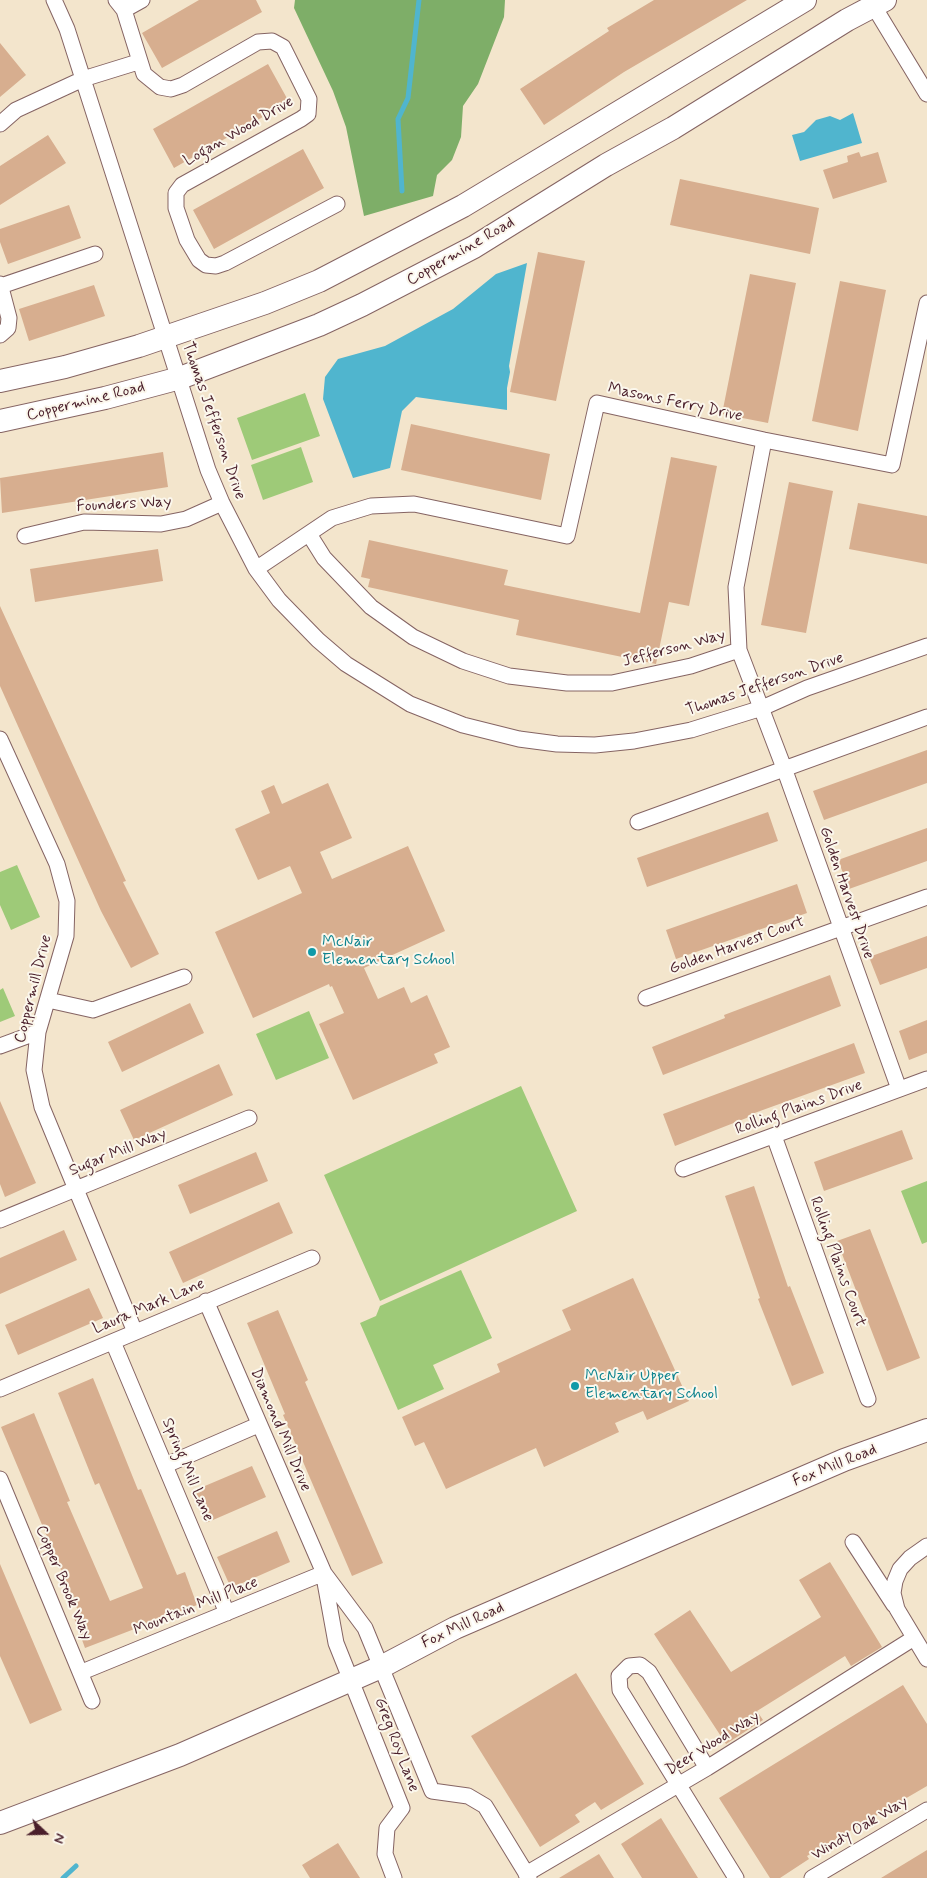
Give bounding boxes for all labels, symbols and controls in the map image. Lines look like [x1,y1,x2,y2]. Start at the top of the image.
street label: Logan Wood Drive [181,93,297,171]
street label: Coppermine Road [404,213,518,291]
street label: Thomas Jefferson Drive [177,340,249,502]
street label: Coppermine Road [25,378,147,426]
street label: Masons Ferry Drive [606,379,744,427]
street label: Founders Way [76,493,172,517]
street label: Jefferson Way [621,626,727,672]
street label: Thomas Jefferson Drive [684,649,846,721]
street label: Golden Harvest Drive [814,824,878,962]
street label: Golden Harvest Court [667,913,807,979]
street label: Coppermill Drive [11,933,57,1045]
place label: McNair Elementary School [322,933,455,971]
marker: McNair Elementary School [306,946,318,958]
street label: Rolling Plains Drive [733,1076,865,1140]
street label: Sugar Mill Way [67,1125,169,1181]
street label: Rolling Plains Court [805,1194,869,1330]
street label: Laura Mark Lane [90,1275,208,1339]
street label: Diamond Mill Drive [245,1365,315,1495]
place label: McNair Upper Elementary School [585,1367,718,1405]
marker: McNair Upper Elementary School [569,1380,581,1392]
street label: Spring Mill Lane [157,1416,217,1524]
street label: Fox Mill Road [790,1440,880,1492]
street label: Copper Brook Way [30,1523,96,1643]
street label: Mountain Mill Place [131,1573,261,1641]
street label: Fox Mill Road [419,1599,507,1653]
street label: Greg Roy Lane [369,1695,423,1795]
street label: Deer Wood Way [663,1708,763,1780]
street label: Windy Oak Way [808,1793,912,1865]
north arrow [20,1808,70,1858]
text: N [49,1831,69,1846]

